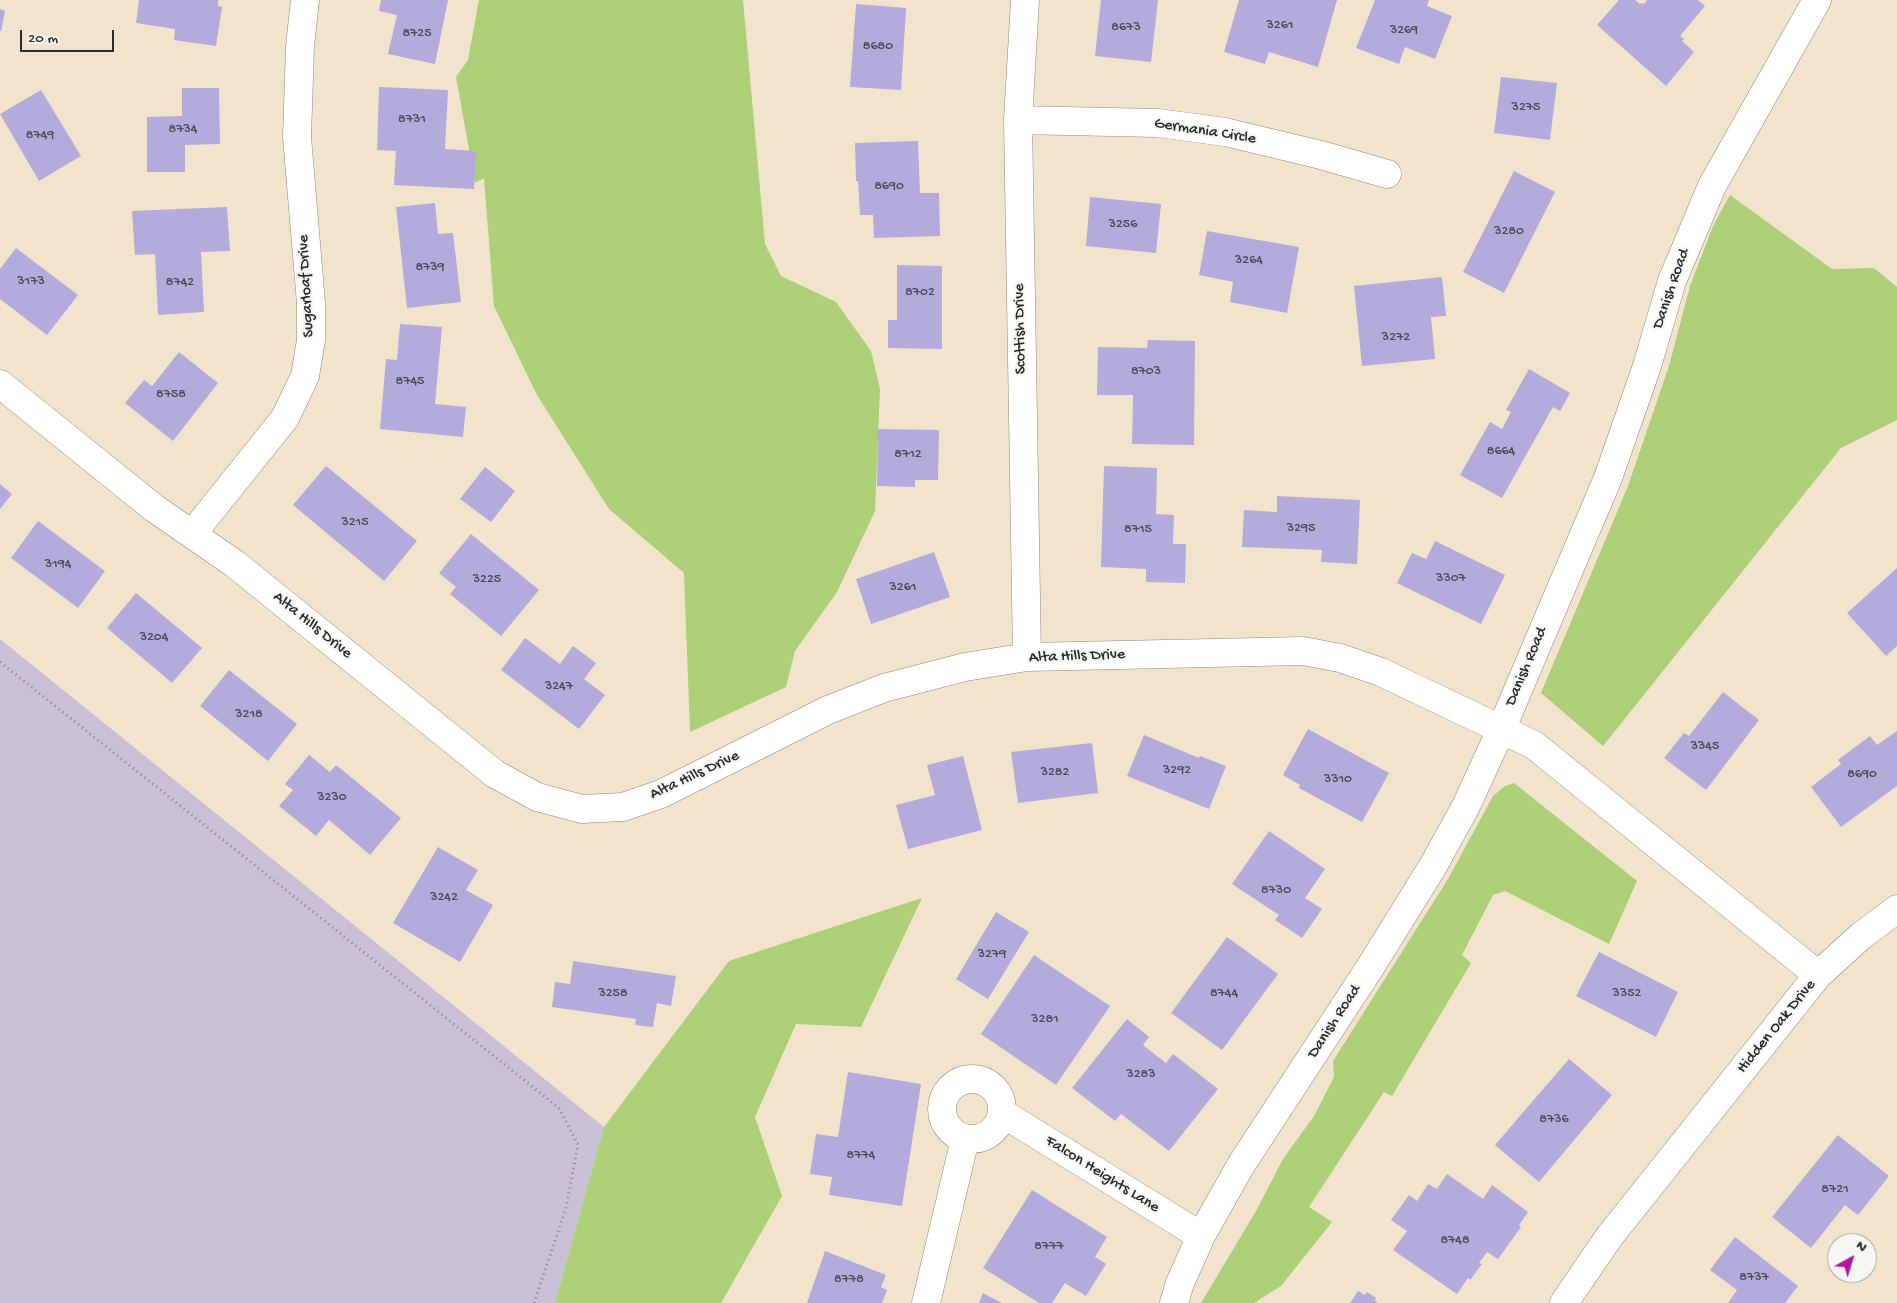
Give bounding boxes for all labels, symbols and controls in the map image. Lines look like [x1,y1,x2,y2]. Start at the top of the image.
house number: 3261 [1267,18,1293,34]
scale bar [22,20,116,52]
house number: 8673 [1111,20,1141,36]
house number: 3269 [1390,23,1418,39]
house number: 8725 [402,26,432,42]
text: 20 m [28,30,58,48]
house number: 8680 [863,39,893,55]
house number: 3275 [1512,100,1540,116]
house number: 8731 [398,112,426,128]
street label: Germania Circle [1153,114,1257,150]
house number: 8734 [169,122,197,138]
house number: 8749 [26,128,54,144]
house number: 8690 [874,179,904,195]
house number: 3256 [1109,217,1137,233]
house number: 3280 [1494,224,1524,240]
street label: Sugarloaf Drive [295,234,319,338]
street label: Danish Road [1649,246,1695,332]
house number: 3264 [1235,253,1263,269]
house number: 8739 [415,260,445,276]
house number: 3173 [17,274,45,290]
house number: 8742 [166,275,194,291]
street label: Scottish Drive [1011,283,1031,375]
house number: 8702 [905,285,935,301]
house number: 3272 [1382,330,1410,346]
house number: 8703 [1131,364,1161,380]
house number: 8745 [396,374,424,390]
house number: 8758 [156,387,186,403]
house number: 8664 [1487,444,1515,460]
house number: 8712 [894,447,922,463]
house number: 3215 [341,515,369,531]
house number: 3295 [1287,521,1315,537]
house number: 8715 [1124,522,1152,538]
house number: 3194 [45,557,71,573]
house number: 3307 [1436,571,1466,587]
house number: 3225 [473,572,501,588]
house number: 3261 [890,580,916,596]
street label: Alta Hills Drive [269,588,355,664]
street label: Danish Road [1502,625,1552,709]
house number: 3204 [140,630,168,646]
street label: Alta Hills Drive [1029,646,1125,668]
house number: 3247 [545,679,573,695]
house number: 3218 [235,707,263,723]
house number: 3345 [1691,739,1719,755]
street label: Alta Hills Drive [647,747,743,805]
house number: 3292 [1163,763,1191,779]
house number: 3282 [1041,765,1069,781]
house number: 8690 [1847,767,1877,783]
house number: 3310 [1324,772,1352,788]
house number: 3230 [317,790,347,806]
house number: 8730 [1261,883,1291,899]
house number: 3242 [430,890,458,906]
house number: 3279 [978,947,1006,963]
street label: Hidden Oak Drive [1733,976,1821,1078]
street label: Danish Road [1304,982,1366,1062]
house number: 3258 [598,986,628,1002]
house number: 8744 [1210,986,1238,1002]
house number: 3352 [1613,986,1641,1002]
house number: 3281 [1031,1012,1059,1028]
house number: 3283 [1126,1067,1156,1083]
house number: 8736 [1539,1112,1569,1128]
street label: Falcon Heights Lane [1041,1132,1163,1218]
house number: 8774 [847,1148,875,1164]
house number: 8721 [1821,1182,1849,1198]
house number: 8748 [1440,1233,1470,1249]
north arrow [1827,1233,1877,1283]
text: N [1852,1237,1870,1256]
house number: 8777 [1034,1239,1064,1255]
house number: 8737 [1739,1270,1769,1286]
house number: 8778 [834,1272,864,1288]

